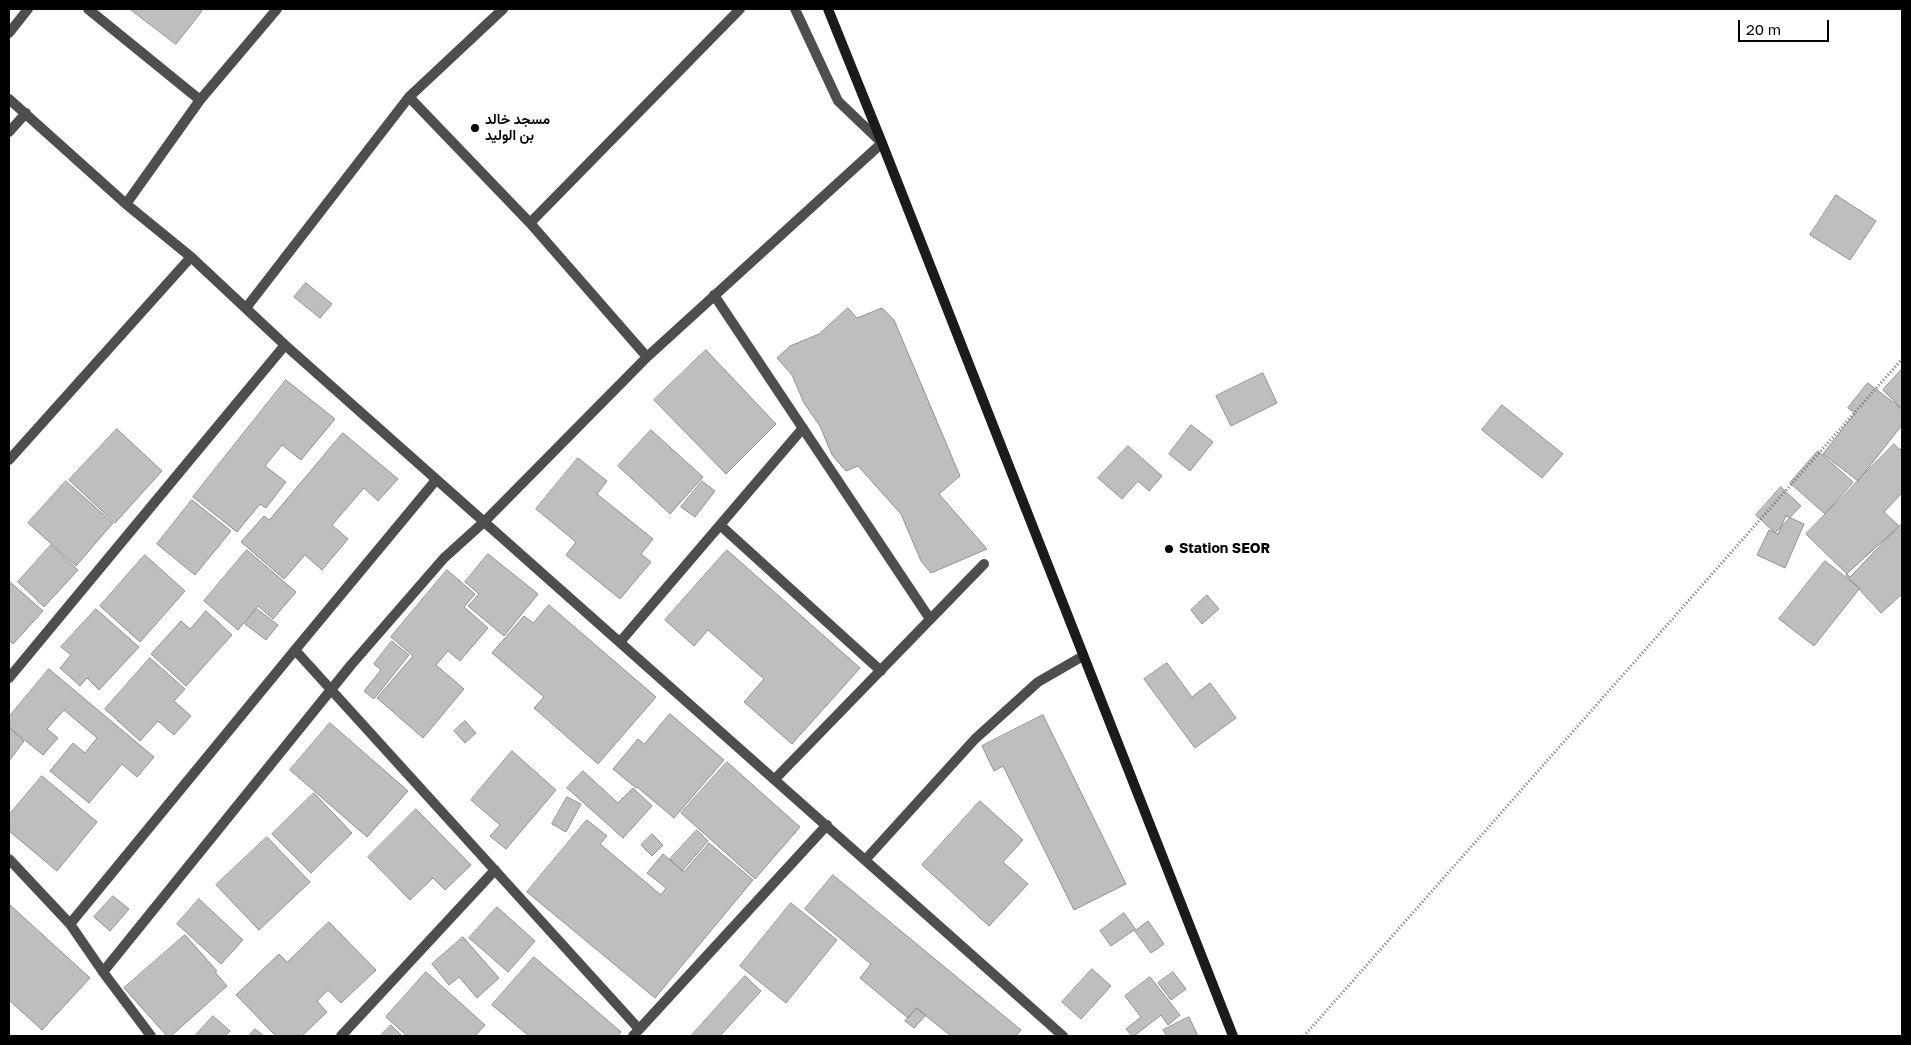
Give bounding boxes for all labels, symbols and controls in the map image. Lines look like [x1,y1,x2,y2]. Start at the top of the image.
scale bar [1741,10,1832,42]
text: 20 m [1746,20,1781,38]
place label: مسجد خالد بن الوليد [485,112,550,144]
marker: مسجد خالد بن الوليد [469,122,481,134]
place label: Station SEOR [1179,541,1270,557]
marker: Station SEOR [1163,543,1175,555]

